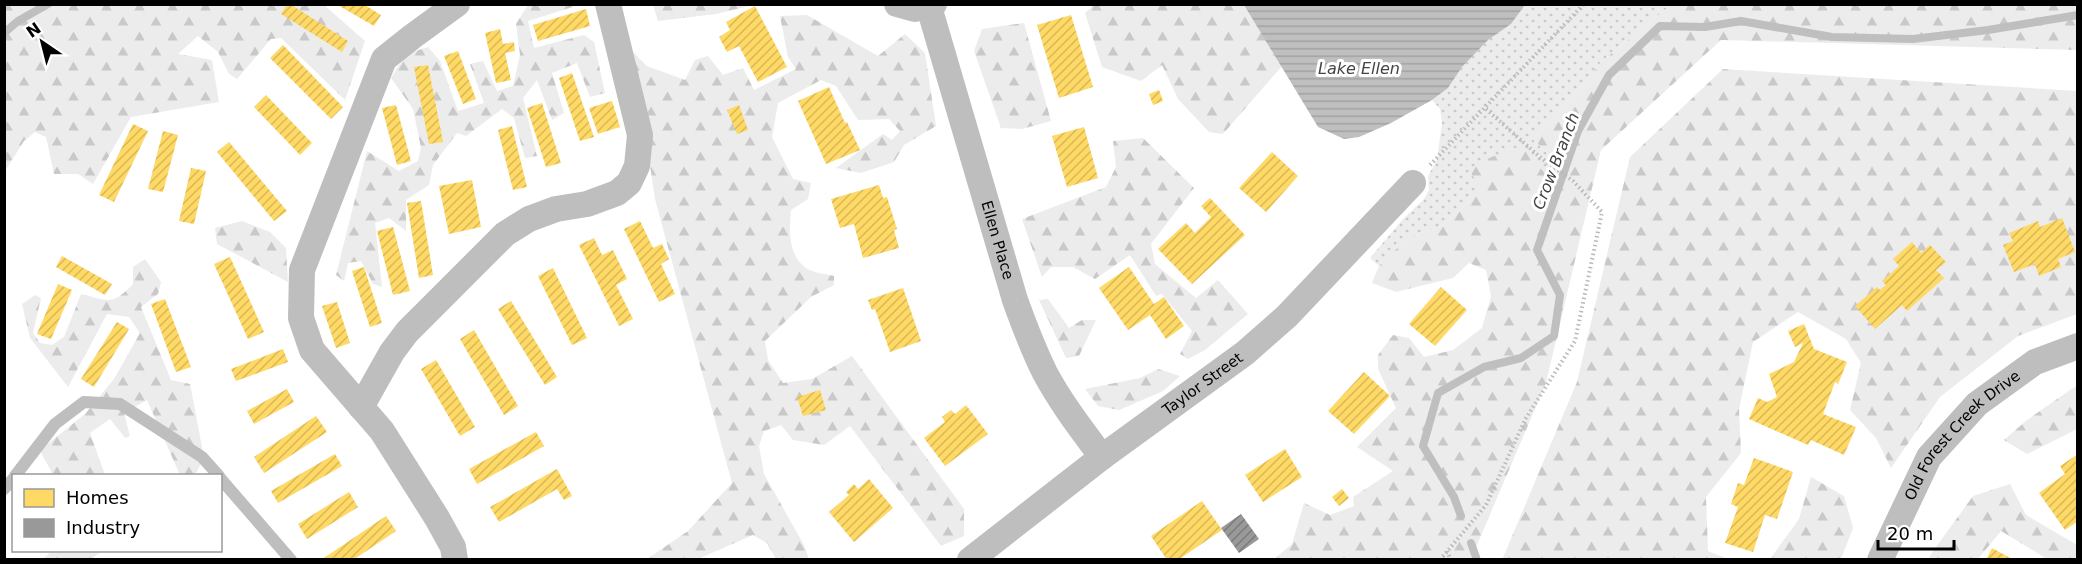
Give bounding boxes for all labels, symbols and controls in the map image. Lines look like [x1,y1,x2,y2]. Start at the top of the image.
north arrow [12,12,72,72]
text: N [23,19,45,42]
water label: Lake Ellen [1318,59,1400,78]
water label: Crow Branch [1529,110,1583,212]
street label: Ellen Place [977,199,1018,282]
street label: Taylor Street [1158,349,1246,419]
street label: Old Forest Creek Drive [1901,367,2024,503]
legend [12,474,222,552]
text: Homes [66,487,129,508]
scale bar [1878,513,1954,551]
text: Industry [66,517,140,538]
text: 20 m [1887,523,1933,544]

